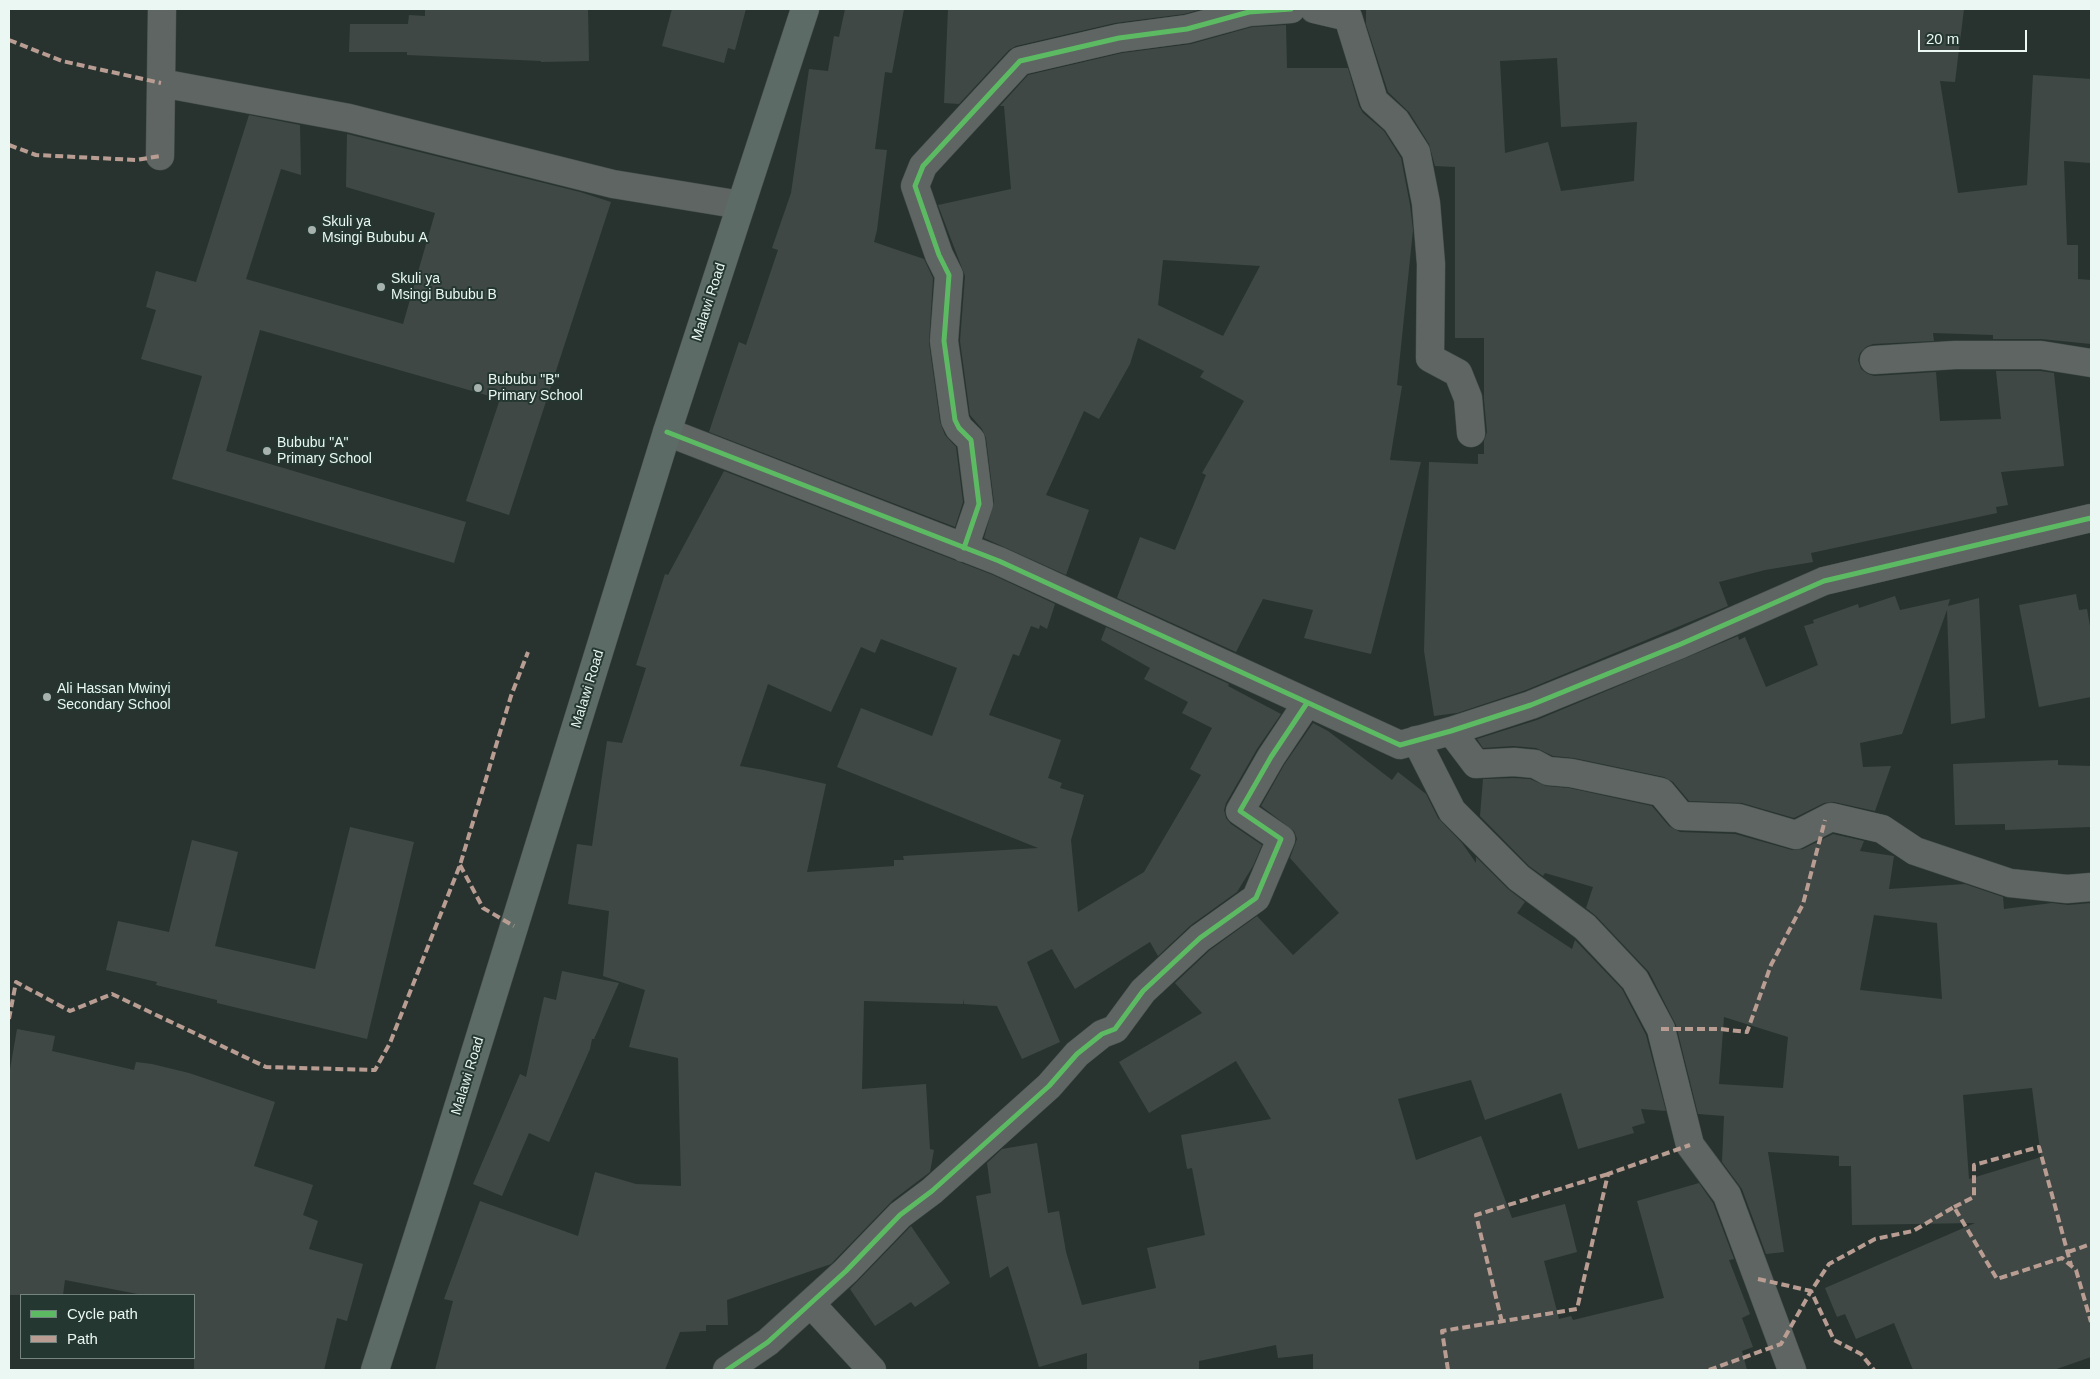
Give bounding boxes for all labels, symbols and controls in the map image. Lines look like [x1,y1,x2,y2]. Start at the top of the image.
scale bar [1920,20,2029,52]
text: 20 m [1926,30,1959,47]
place label: Skuli ya Msingi Bububu A [322,214,428,246]
marker: Skuli ya Msingi Bububu A [306,224,318,236]
street label: Malawi Road [689,261,729,343]
place label: Skuli ya Msingi Bububu B [391,271,497,304]
marker: Skuli ya Msingi Bububu B [375,281,387,293]
place label: Bububu "B" Primary School [488,372,583,404]
marker: Bububu "B" Primary School [472,382,484,394]
place label: Bububu "A" Primary School [277,435,372,468]
marker: Bububu "A" Primary School [261,445,273,457]
street label: Malawi Road [568,648,608,730]
place label: Ali Hassan Mwinyi Secondary School [57,681,171,714]
marker: Ali Hassan Mwinyi Secondary School [41,691,53,703]
street label: Malawi Road [448,1035,488,1117]
legend [20,1294,195,1359]
text: Cycle path [67,1305,138,1322]
text: Path [67,1330,98,1347]

